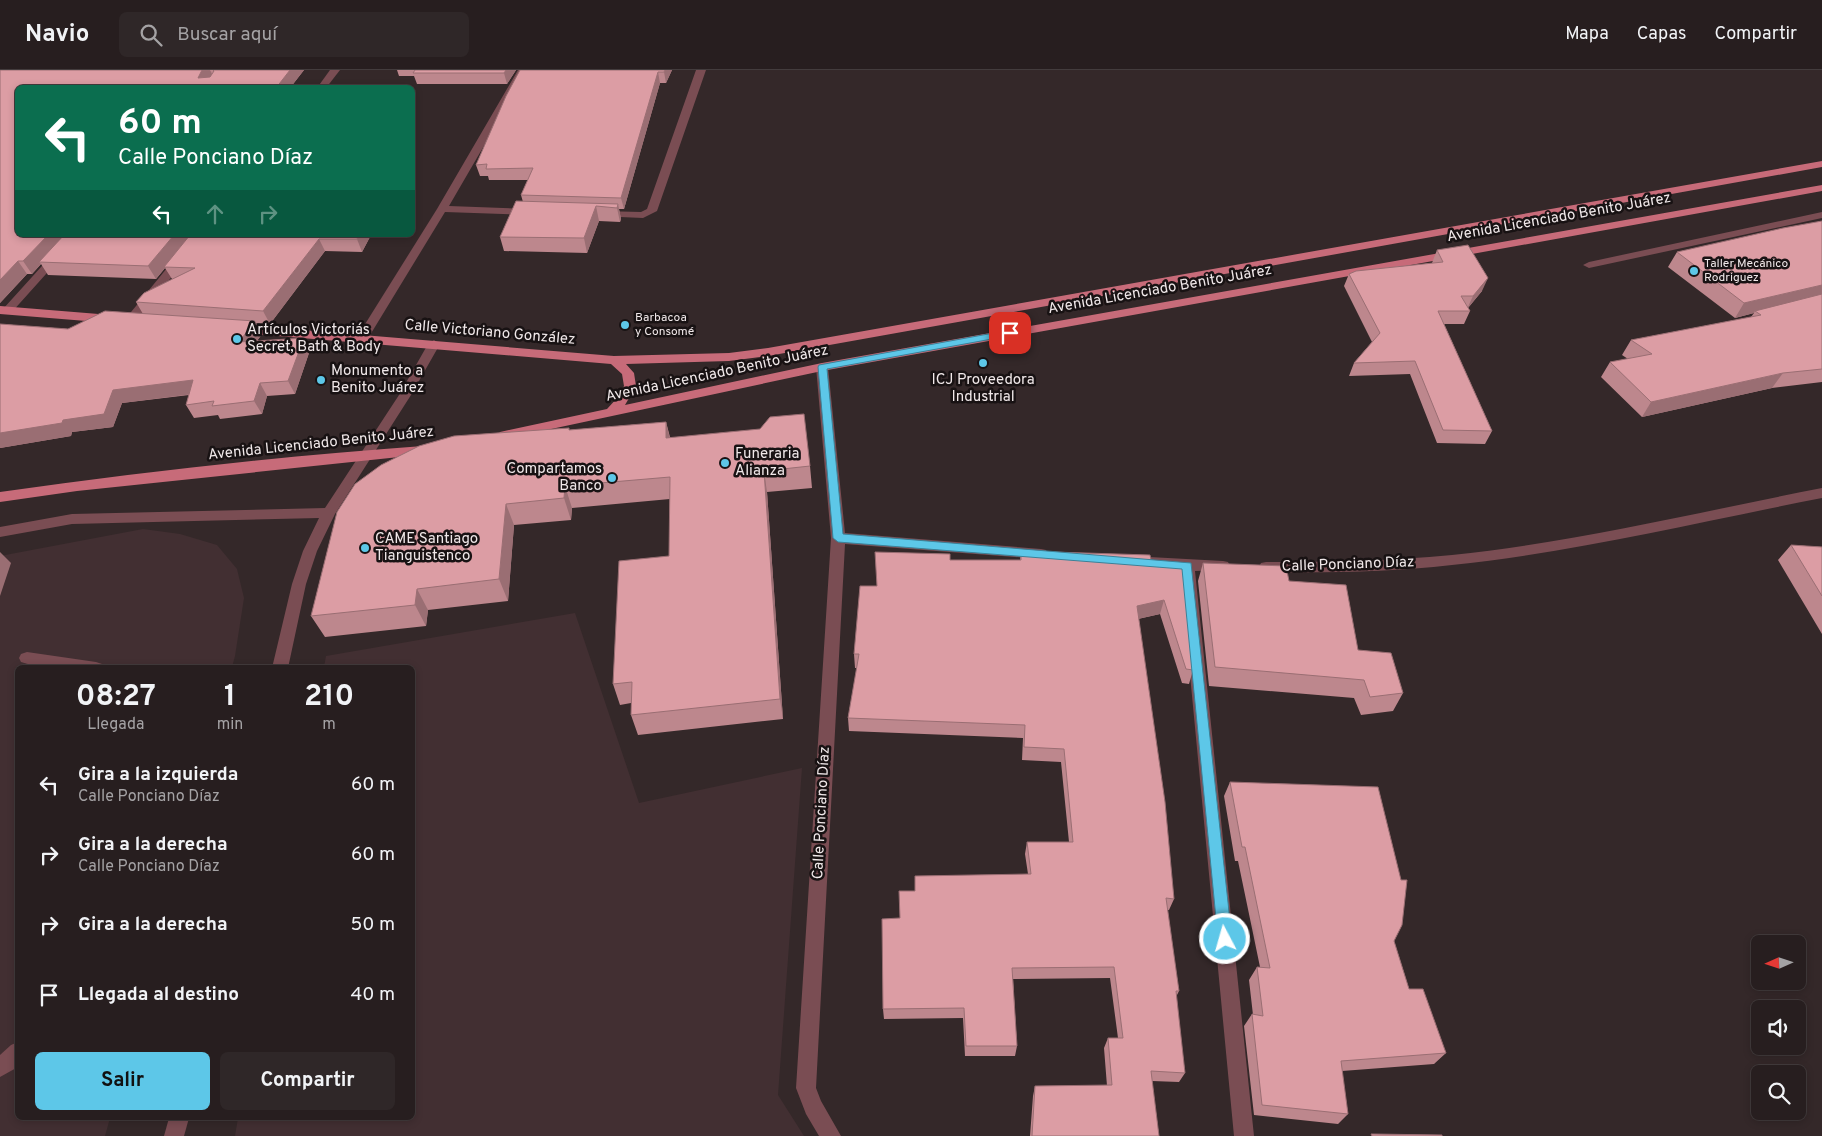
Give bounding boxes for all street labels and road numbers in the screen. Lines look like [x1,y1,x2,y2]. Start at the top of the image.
street label: Avenida Licenciado Benito Juárez [1445,189,1673,247]
street label: Avenida Licenciado Benito Juárez [1046,261,1274,319]
street label: Calle Victoriano González [404,316,576,350]
street label: Avenida Licenciado Benito Juárez [604,341,830,407]
street label: Avenida Licenciado Benito Juárez [207,423,435,465]
street label: Calle Ponciano Díaz [1281,553,1415,577]
street label: Calle Ponciano Díaz [809,746,835,880]

